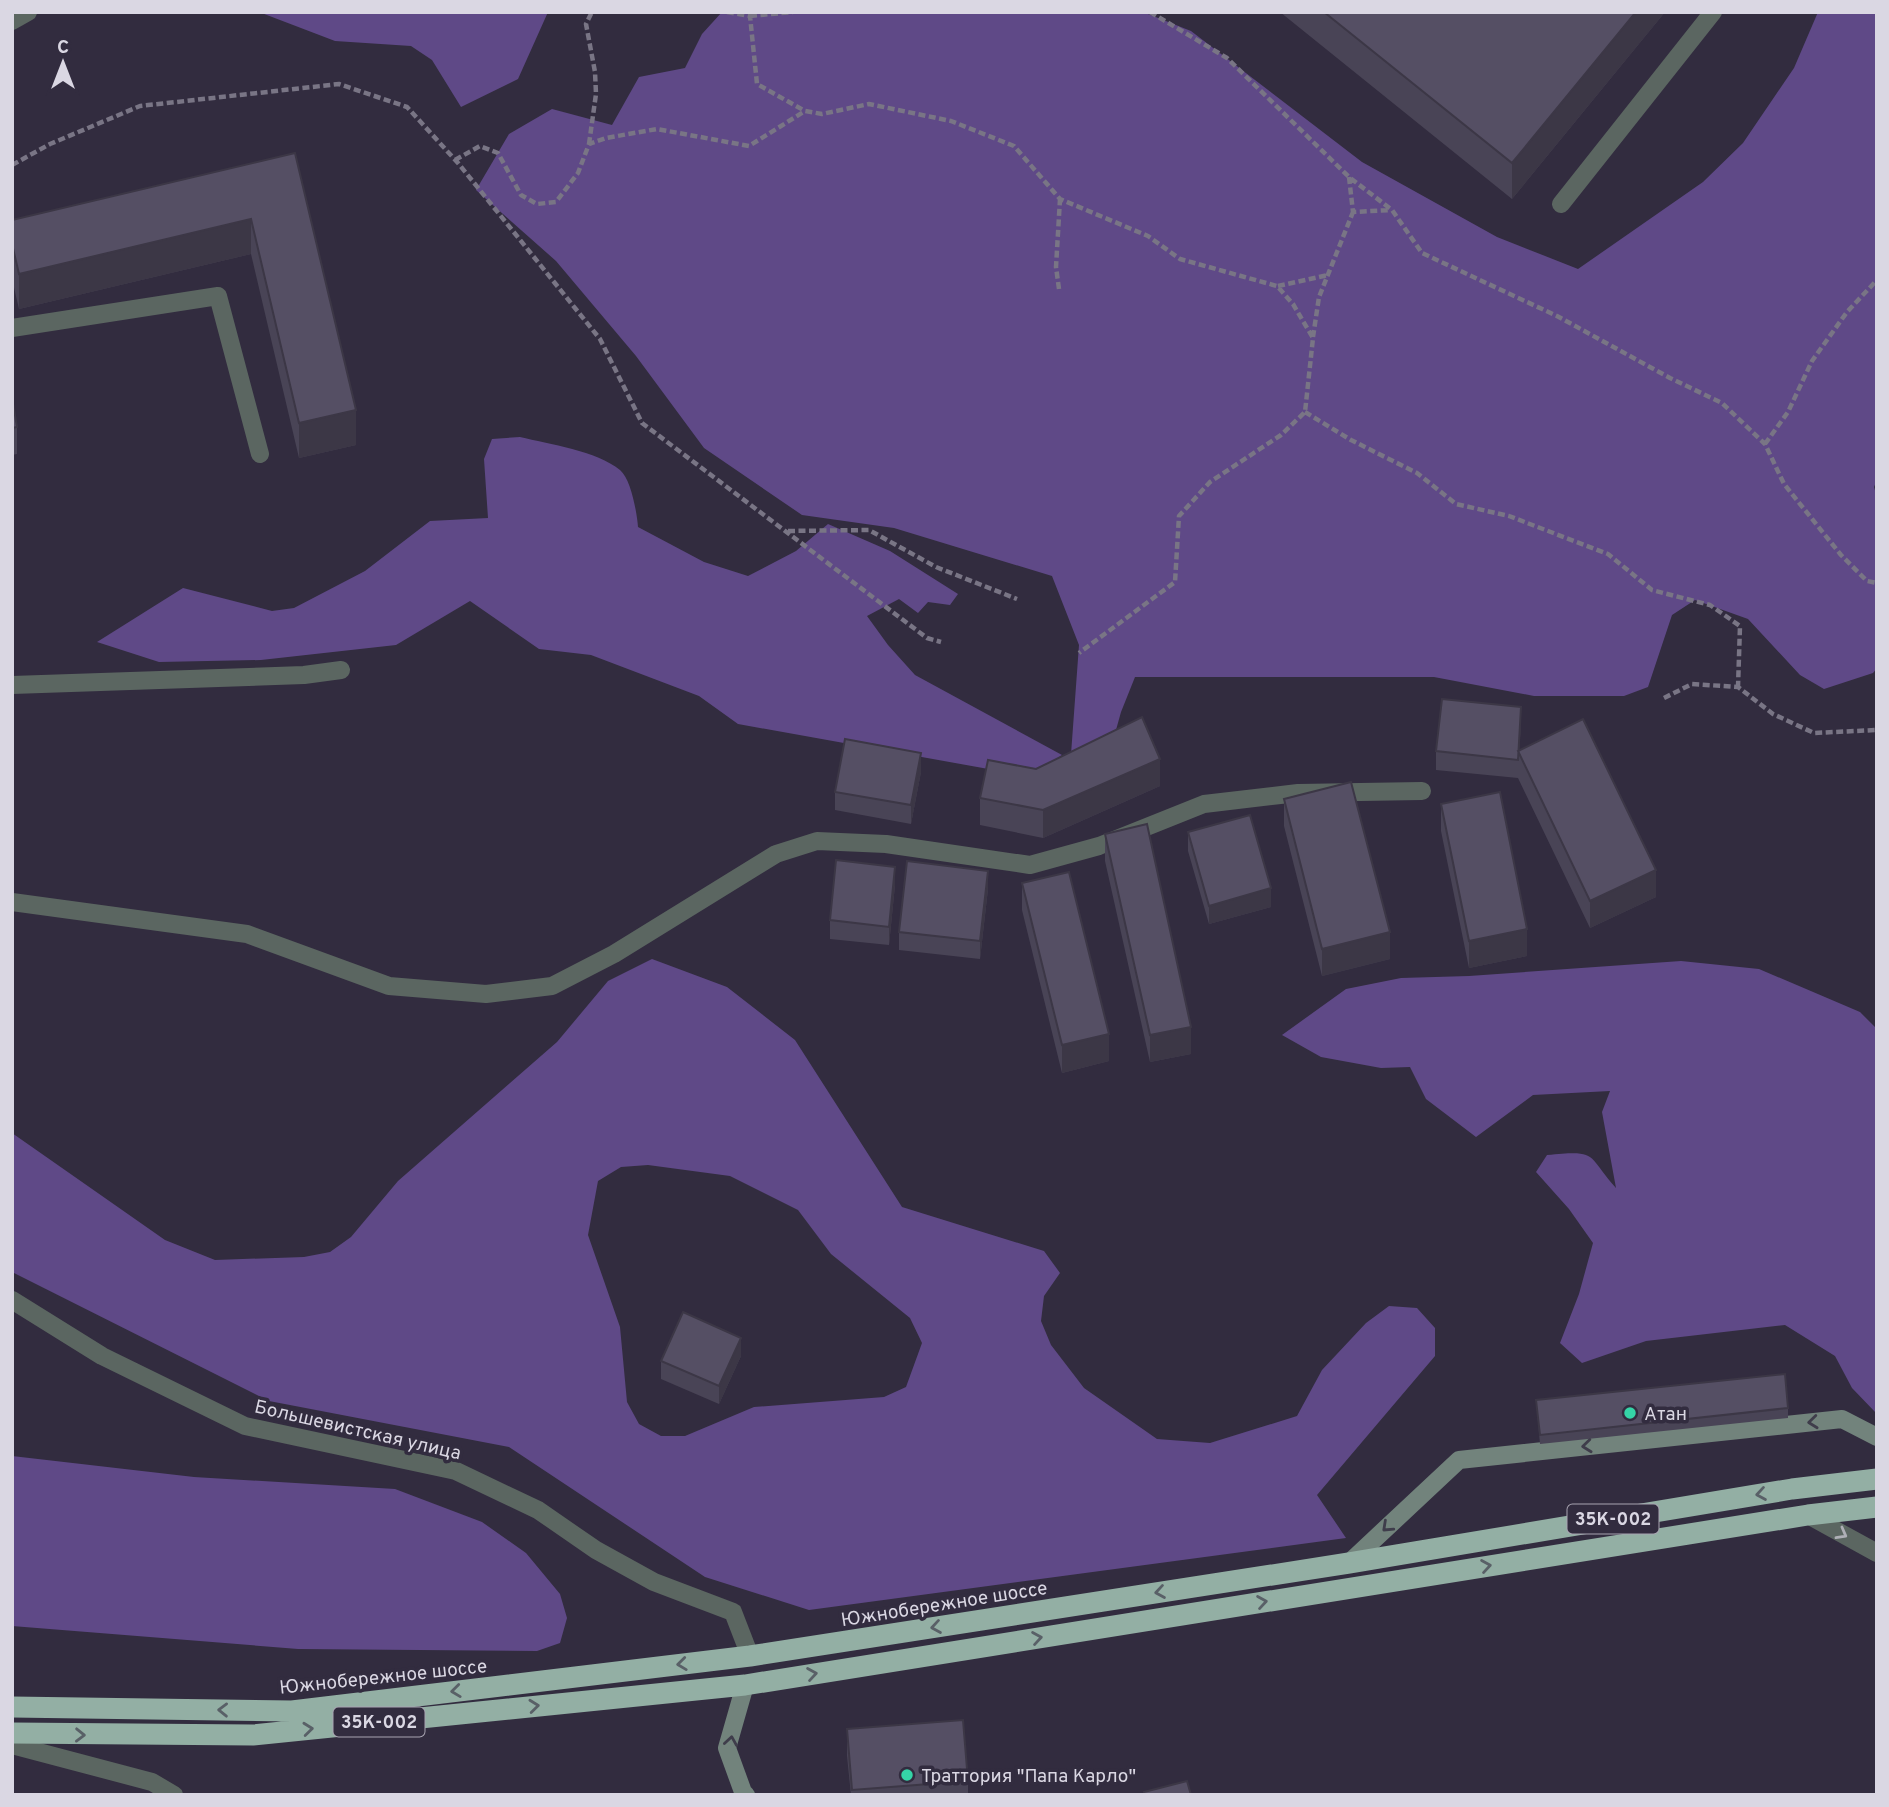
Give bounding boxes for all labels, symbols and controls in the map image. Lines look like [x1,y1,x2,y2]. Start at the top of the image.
north arrow [28,28,98,98]
text: С [57,36,69,60]
street label: Большевистская улица [252,1395,463,1466]
place label: Атан [1644,1403,1687,1427]
marker: Атан [1622,1405,1638,1421]
one-way arrow [1807,1414,1818,1429]
one-way arrow [1581,1438,1592,1453]
one-way arrow [1755,1486,1766,1501]
road number: 35К-002 [1568,1504,1658,1534]
one-way arrow [1382,1519,1395,1531]
one-way arrow [1835,1526,1848,1539]
one-way arrow [1480,1559,1492,1574]
street label: Южнобережное шоссе [839,1577,1049,1633]
one-way arrow [1155,1584,1166,1599]
one-way arrow [1256,1595,1268,1610]
one-way arrow [930,1619,941,1634]
one-way arrow [1031,1631,1043,1646]
street label: Южнобережное шоссе [278,1655,488,1701]
one-way arrow [676,1656,688,1671]
one-way arrow [806,1667,818,1682]
one-way arrow [450,1684,462,1699]
one-way arrow [529,1699,540,1714]
one-way arrow [218,1702,228,1718]
road number: 35К-002 [334,1708,424,1736]
one-way arrow [302,1722,313,1737]
one-way arrow [75,1727,86,1742]
one-way arrow [723,1735,738,1746]
place label: Траттория "Папа Карло" [921,1765,1136,1789]
marker: Траттория "Папа Карло" [899,1767,915,1783]

